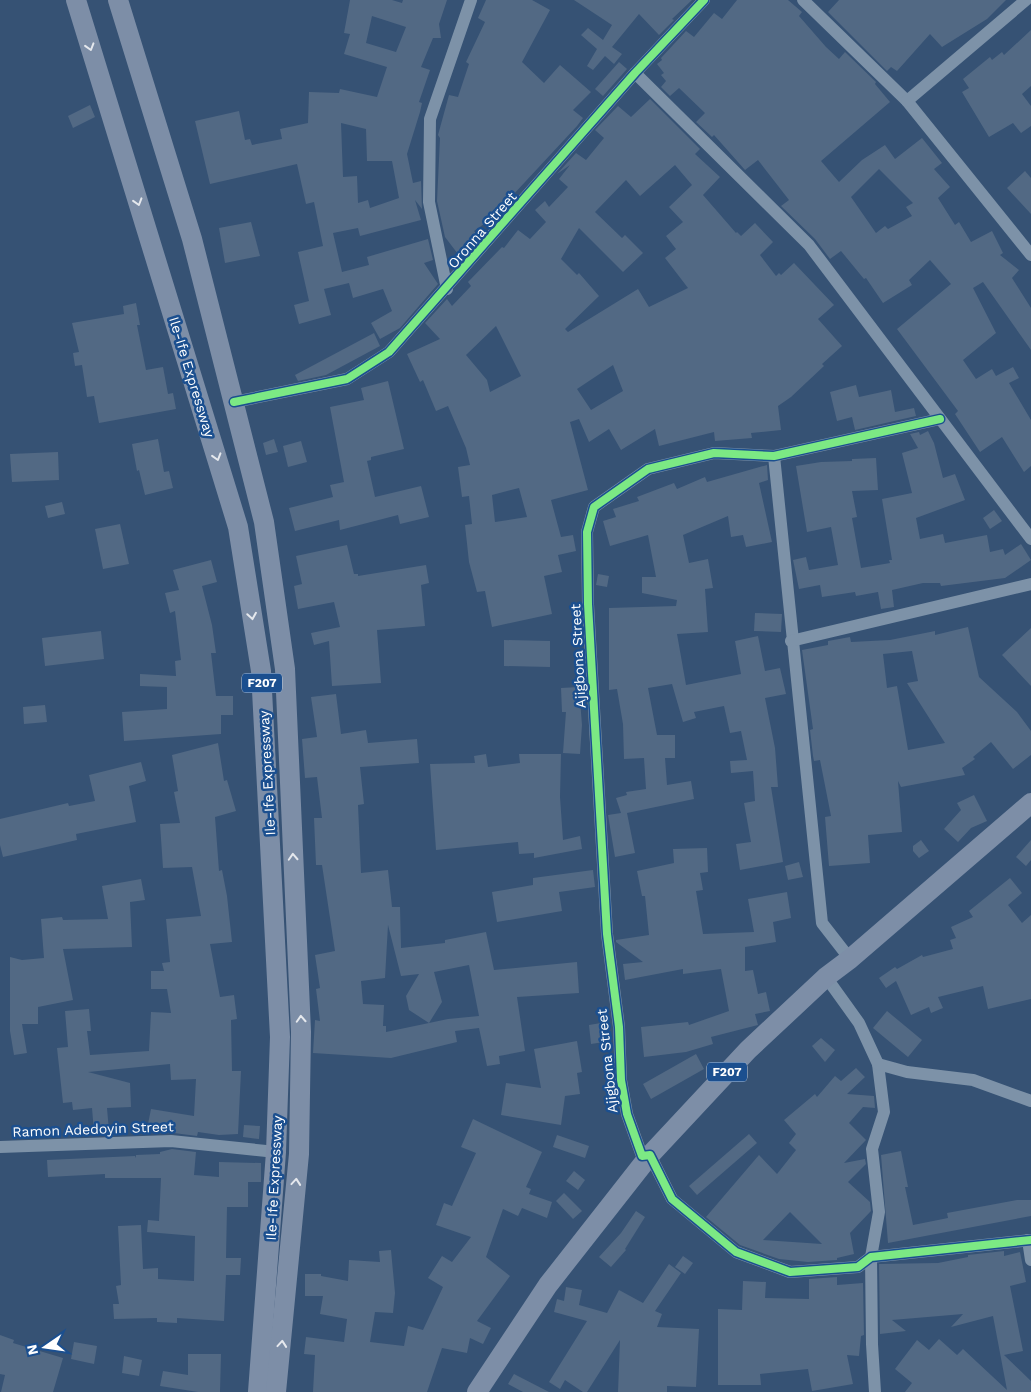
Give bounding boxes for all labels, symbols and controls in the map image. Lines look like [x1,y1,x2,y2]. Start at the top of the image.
one-way arrow [84,42,94,50]
street label: Oronna Street [444,188,520,272]
one-way arrow [132,197,142,206]
street label: Ile-Ife Expressway [166,315,218,440]
one-way arrow [211,453,221,461]
street label: Ajigbona Street [567,603,589,709]
one-way arrow [247,611,257,620]
road number: F207 [242,674,282,692]
street label: Ile-Ife Expressway [256,709,278,836]
one-way arrow [288,853,298,860]
street label: Ajigbona Street [594,1008,620,1114]
one-way arrow [295,1015,306,1023]
road number: F207 [707,1062,747,1082]
street label: Ile-Ife Expressway [263,1114,285,1241]
street label: Ramon Adedoyin Street [12,1118,174,1140]
one-way arrow [290,1177,301,1185]
north arrow [20,1322,70,1372]
one-way arrow [276,1339,287,1347]
text: N [23,1343,41,1357]

